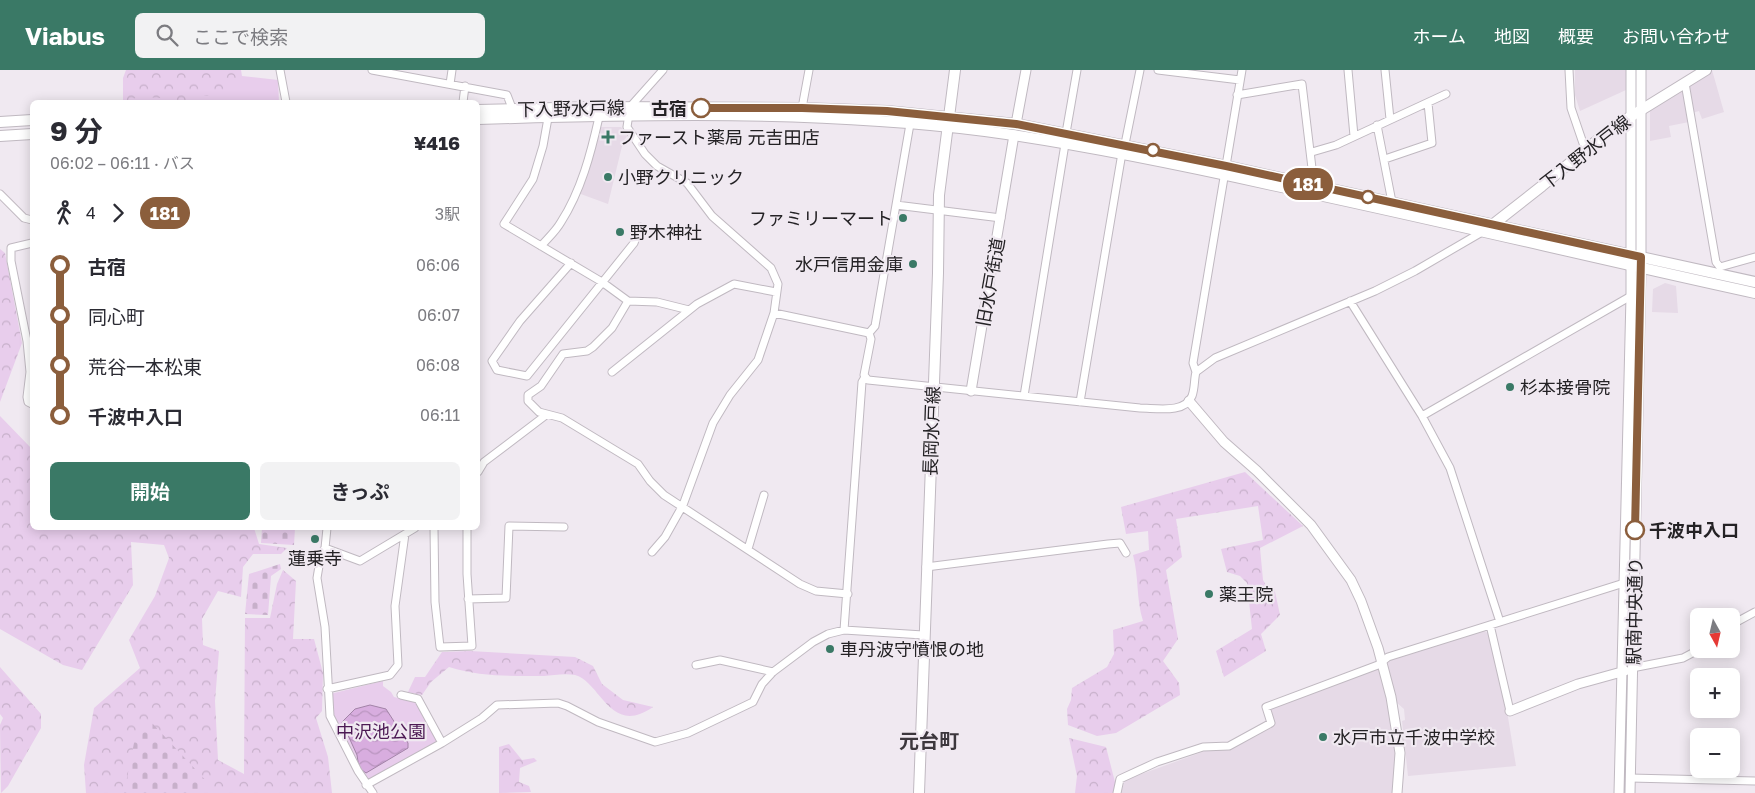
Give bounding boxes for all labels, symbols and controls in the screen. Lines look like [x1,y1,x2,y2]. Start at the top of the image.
search box [135,13,485,58]
text: Viabus [25,21,105,50]
icon: search [153,21,181,49]
text: ここで検索 [193,25,288,48]
text: ホーム [1413,25,1466,47]
text: 地図 [1494,25,1530,47]
text: 概要 [1558,25,1594,47]
text: お問い合わせ [1622,25,1730,47]
street label: 下入野水戸線 [517,96,625,120]
place label: 古宿 [651,97,687,119]
marker: 古宿 [691,98,711,118]
street label: 下入野水戸線 [1536,110,1634,194]
text: 9 分 [50,114,103,147]
place label: ファースト薬局 元吉田店 [618,126,820,148]
text: ¥416 [414,131,460,154]
marker: ファースト薬局 元吉田店 [602,131,614,143]
unlabelled marker [1146,143,1160,157]
text: 06:02 – 06:11 · バス [50,153,195,173]
place label: 小野クリニック [618,166,744,188]
line badge: 181 [1279,168,1337,200]
marker: 小野クリニック [602,171,614,183]
text: 181 [1293,173,1323,195]
unlabelled marker [1361,190,1375,204]
icon: walk [50,199,78,227]
icon: forward [104,199,132,227]
text: 181 [150,202,180,224]
text: 4 [86,203,96,223]
text: 3駅 [435,204,460,224]
place label: ファミリーマート [749,207,893,229]
marker: ファミリーマート [897,212,909,224]
place label: 野木神社 [630,221,702,243]
marker: 野木神社 [614,226,626,238]
street label: 旧水戸街道 [971,236,1009,328]
place label: 水戸信用金庫 [795,253,903,275]
text: 古宿 [88,255,126,278]
text: 06:06 [416,255,460,275]
marker: 水戸信用金庫 [907,258,919,270]
text: 同心町 [88,305,145,328]
text: 06:07 [417,305,460,325]
text: 荒谷一本松東 [88,355,202,378]
text: 06:08 [416,355,460,375]
place label: 杉本接骨院 [1520,376,1610,398]
marker: 杉本接骨院 [1504,381,1516,393]
street label: 長岡水戸線 [918,386,944,476]
text: 千波中入口 [88,405,183,428]
text: 06:11 [420,405,460,425]
button: 開始 [50,462,250,520]
button: きっぷ [260,462,460,520]
place label: 千波中入口 [1649,519,1739,541]
marker: 千波中入口 [1625,520,1645,540]
marker: 蓮乗寺 [309,533,321,545]
place label: 蓮乗寺 [288,547,342,569]
street label: 駅南中央通り [1622,557,1646,665]
place label: 薬王院 [1219,583,1273,605]
marker: 薬王院 [1203,588,1215,600]
north arrow [1690,608,1740,658]
map controls [1690,608,1740,778]
place label: 車丹波守憤恨の地 [840,638,984,660]
marker: 車丹波守憤恨の地 [824,643,836,655]
button: + [1690,668,1740,718]
park label: 中沢池公園 [336,720,426,742]
place label: 水戸市立千波中学校 [1333,726,1495,748]
district label: 元台町 [899,728,959,752]
button: − [1690,728,1740,778]
marker: 水戸市立千波中学校 [1317,731,1329,743]

